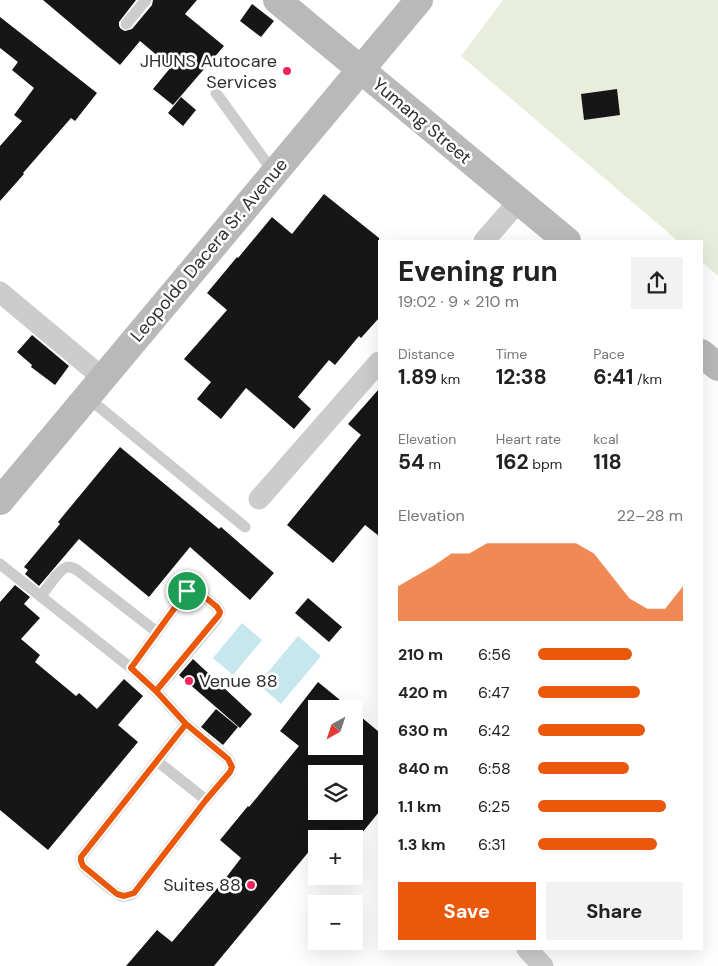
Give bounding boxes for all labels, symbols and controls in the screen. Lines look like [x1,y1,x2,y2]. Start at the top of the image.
place label: JHUNS Autocare Services [140,49,277,94]
marker: JHUNS Autocare Services [281,65,293,77]
street label: Yumang Street [367,73,477,169]
street label: Leopoldo Dacera Sr. Avenue [125,153,293,347]
text: Evening run [398,253,558,290]
button: share [631,257,683,309]
text: 19:02 · 9 × 210 m [398,291,519,312]
text: Distance [398,345,455,363]
text: Time [496,345,527,363]
text: Pace [593,345,625,363]
text: 1.89 [398,363,437,391]
text: 12:38 [496,363,547,391]
text: 6:41 [593,363,633,391]
text: km [437,370,460,388]
text: /km [633,370,662,388]
text: Elevation [398,430,456,448]
text: Heart rate [496,430,561,448]
text: kcal [593,430,619,448]
text: 54 [398,448,425,476]
text: 162 [496,448,529,476]
text: 118 [593,448,622,476]
text: m [425,455,441,473]
text: bpm [529,455,562,473]
text: Elevation [398,505,465,526]
text: 22–28 m [617,505,683,526]
pin [166,570,208,612]
icon: arrive [173,577,201,605]
text: 210 m [398,644,443,665]
text: 6:56 [478,644,511,665]
place label: Venue 88 [199,669,278,693]
marker: Venue 88 [183,675,195,687]
text: 420 m [398,682,448,703]
text: 6:47 [478,682,510,703]
north arrow [308,700,362,755]
map controls [308,700,363,950]
text: 630 m [398,720,448,741]
text: 6:42 [478,720,510,741]
text: 840 m [398,758,449,779]
text: 6:58 [478,758,511,779]
button: layers [308,765,363,820]
text: 1.1 km [398,796,441,817]
text: 6:25 [478,796,510,817]
button: + [308,830,363,885]
text: 1.3 km [398,834,446,855]
text: 6:31 [478,834,505,855]
place label: Suites 88 [163,873,241,897]
marker: Suites 88 [245,879,257,891]
button: Save [398,882,536,940]
button: Share [546,882,683,940]
button: − [308,895,363,950]

